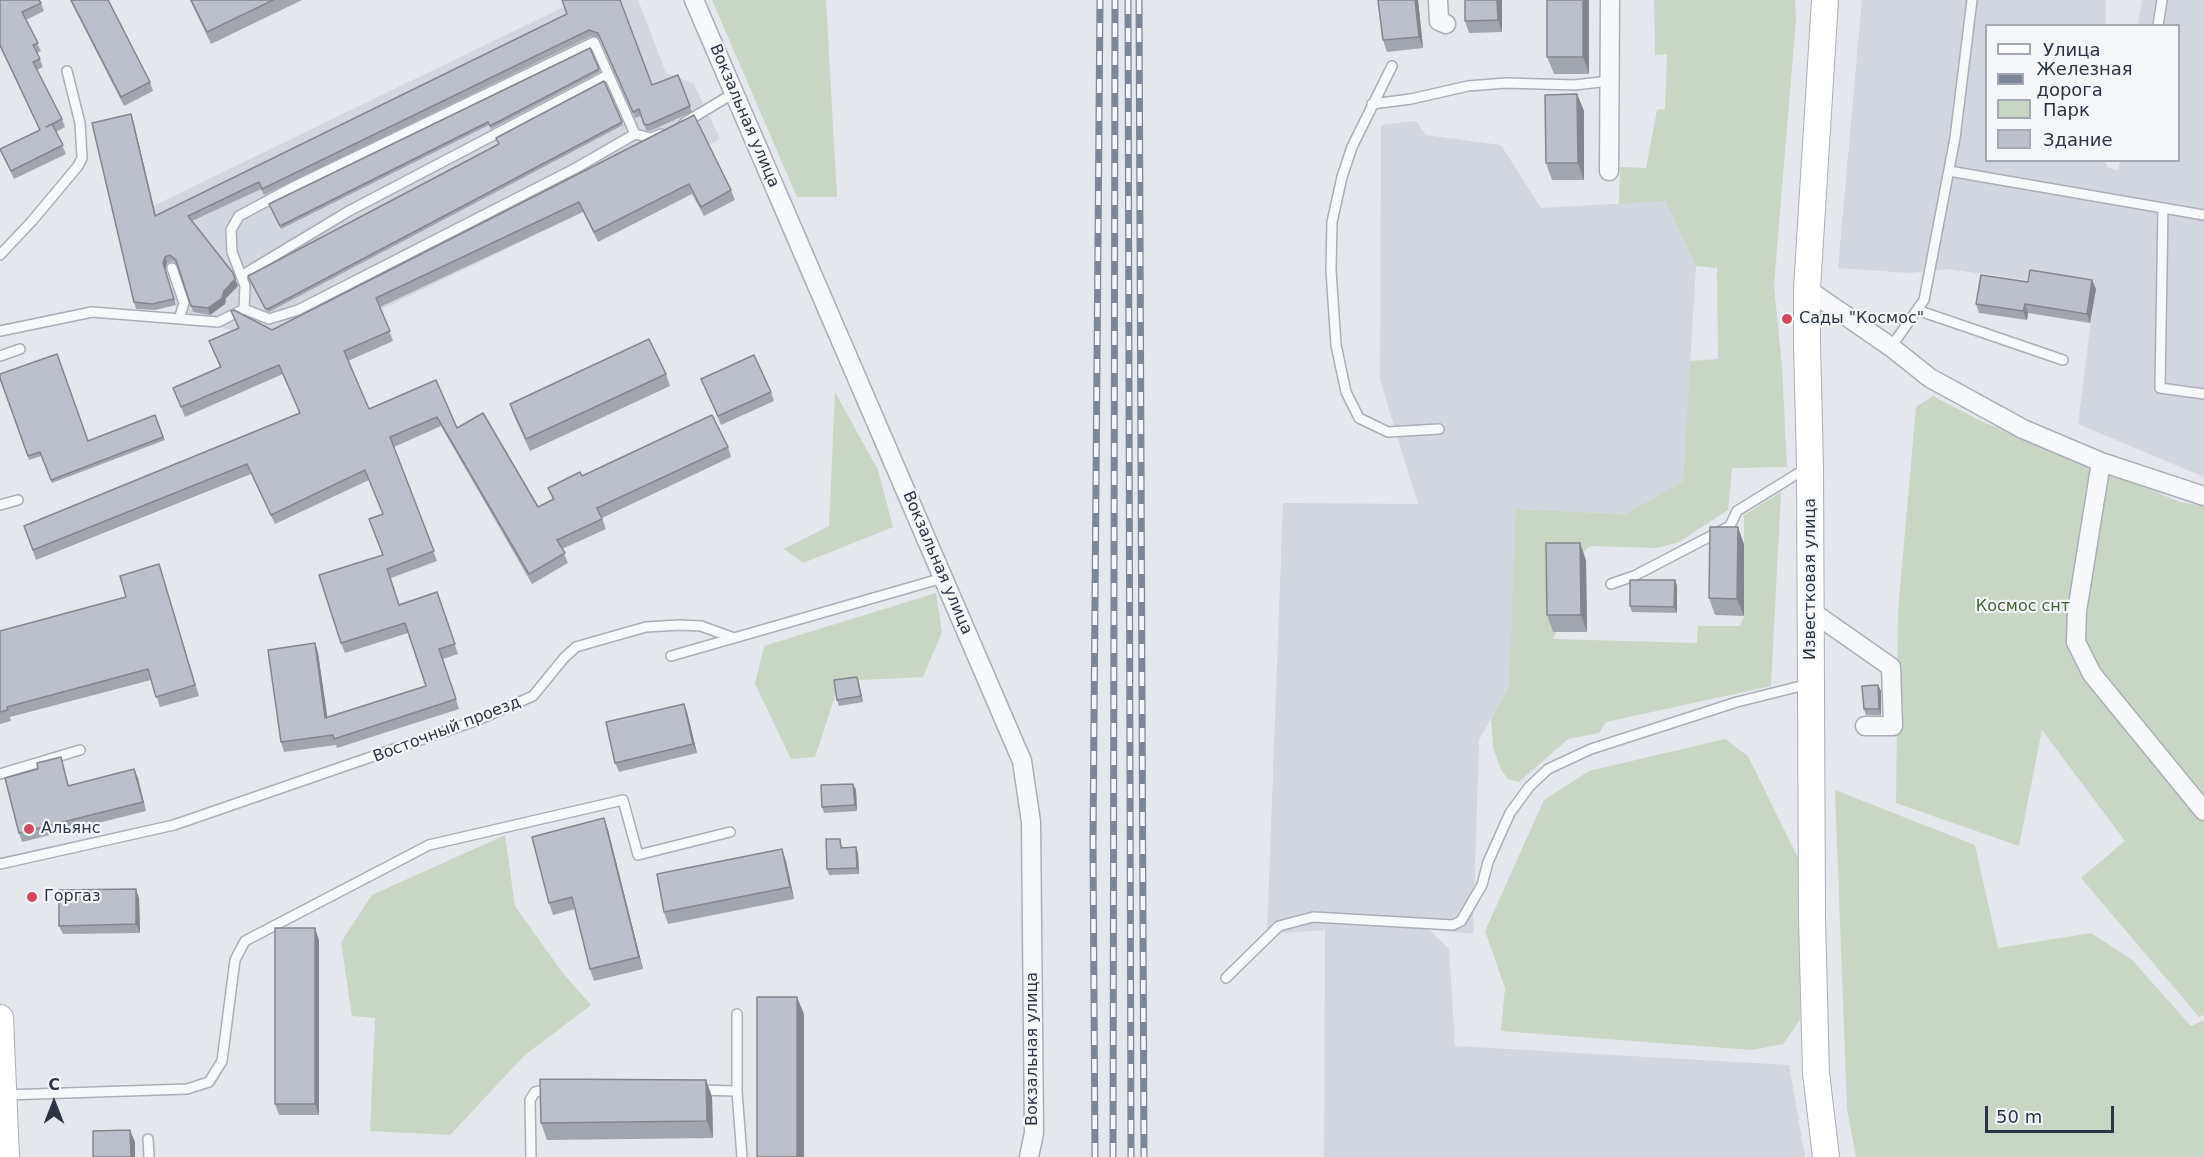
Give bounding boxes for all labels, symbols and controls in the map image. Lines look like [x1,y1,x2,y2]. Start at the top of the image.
legend [1985,24,2180,162]
text: Улица [2043,39,2100,60]
street label: Вокзальная улица [705,41,783,191]
text: Железная дорога [2036,58,2133,100]
text: Парк [2043,99,2090,120]
text: Здание [2043,129,2113,150]
place label: Сады "Космос" [1799,309,1924,329]
marker: Сады "Космос" [1780,312,1794,326]
street label: Вокзальная улица [898,488,976,638]
street label: Известковая улица [1801,498,1821,660]
park label: Космос снт [1976,597,2070,617]
street label: Восточный проезд [370,693,524,767]
place label: Альянс [41,819,100,839]
marker: Альянс [22,822,36,836]
place label: Горгаз [44,887,100,907]
marker: Горгаз [25,890,39,904]
street label: Вокзальная улица [1023,972,1043,1126]
north arrow [24,1073,84,1133]
text: С [48,1075,60,1094]
scale bar [1988,1094,2117,1132]
text: 50 m [1996,1106,2042,1127]

